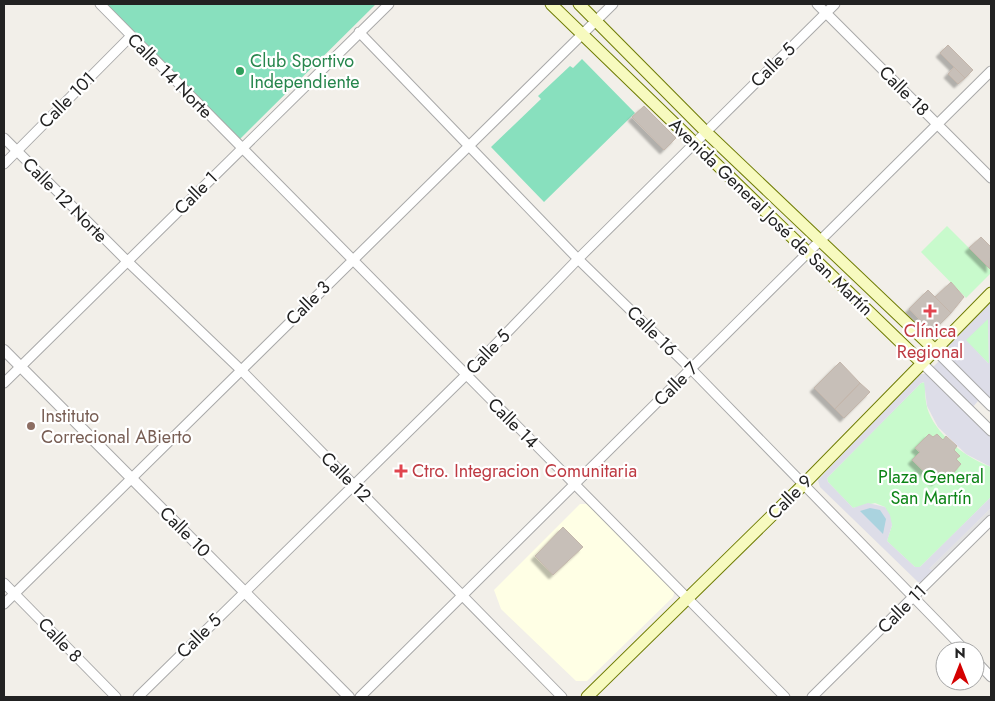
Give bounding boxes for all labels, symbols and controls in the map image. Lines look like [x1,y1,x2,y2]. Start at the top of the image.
street label: Calle 14 Norte [121,27,219,125]
street label: Calle 5 [745,37,801,93]
place label: Club Sportivo Independiente [250,48,360,95]
street label: Calle 18 [873,60,935,122]
marker: Club Sportivo Independiente [234,65,246,77]
street label: Calle 101 [33,66,101,134]
street label: Avenida General José de San Martín [663,112,879,322]
street label: Calle 12 Norte [16,151,114,249]
street label: Calle 1 [168,165,224,221]
street label: Calle 3 [280,275,336,331]
street label: Calle 16 [621,300,683,362]
marker: Clínica Regional [923,304,937,318]
place label: Clínica Regional [897,318,963,365]
street label: Calle 5 [460,324,516,380]
street label: Calle 7 [648,356,704,412]
street label: Calle 14 [482,392,544,454]
place label: Instituto Correcional ABierto [41,403,192,450]
marker: Instituto Correcional ABierto [25,420,37,432]
street label: Calle 12 [315,446,377,508]
place label: Ctro. Integracion Comunitaria [412,458,637,484]
marker: Ctro. Integracion Comunitaria [394,464,408,478]
park label: Plaza General San Martín [878,464,984,511]
street label: Calle 9 [762,469,818,525]
street label: Calle 10 [154,501,217,564]
street label: Calle 11 [872,579,932,639]
street label: Calle 5 [171,608,227,664]
street label: Calle 8 [32,612,88,668]
north arrow [935,641,985,691]
text: N [954,643,966,663]

